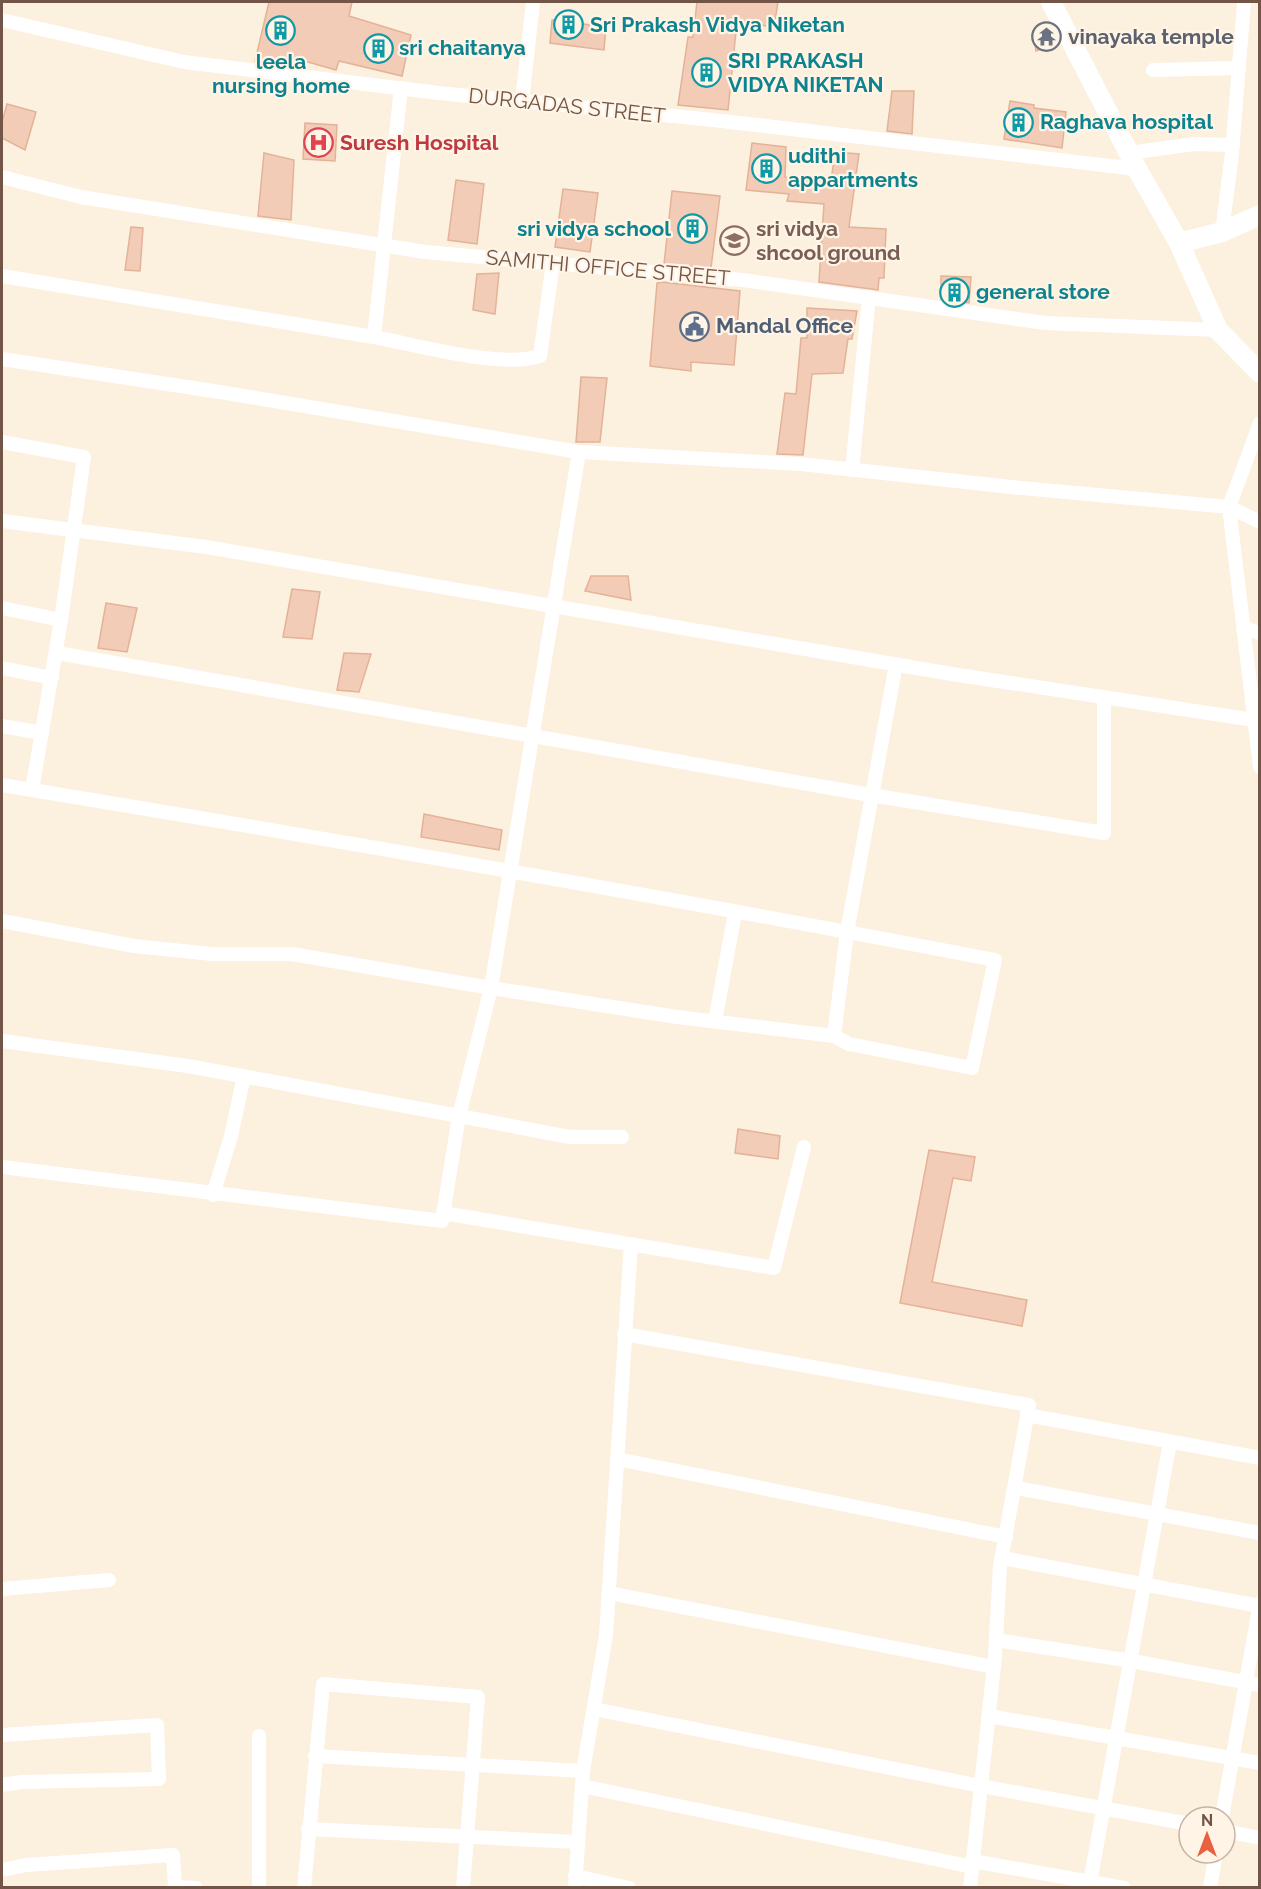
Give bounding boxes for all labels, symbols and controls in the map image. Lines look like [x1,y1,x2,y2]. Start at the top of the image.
building icon: Sri Prakash Vidya Niketan [553,9,585,41]
place label: Sri Prakash Vidya Niketan [590,12,845,37]
building icon: leela nursing home [265,15,297,47]
temple icon: vinayaka temple [1031,21,1063,53]
place label: vinayaka temple [1068,24,1234,49]
building icon: sri chaitanya [362,32,394,64]
place label: sri chaitanya [399,35,526,60]
place label: SRI PRAKASH VIDYA NIKETAN [728,48,884,97]
place label: leela nursing home [212,49,350,98]
building icon: SRI PRAKASH VIDYA NIKETAN [691,57,723,89]
street label: DURGADAS STREET [467,83,667,128]
building icon: Raghava hospital [1003,106,1035,138]
place label: Raghava hospital [1040,109,1213,134]
hospital icon: Suresh Hospital [303,127,335,159]
place label: Suresh Hospital [340,130,499,155]
place label: udithi appartments [788,143,918,192]
building icon: udithi appartments [751,152,783,184]
building icon: sri vidya school [676,213,708,245]
place label: sri vidya school [517,216,671,241]
place label: sri vidya shcool ground [756,216,901,265]
school or university icon: sri vidya shcool ground [719,225,751,257]
street label: SAMITHI OFFICE STREET [485,244,731,291]
building icon: general store [939,276,971,308]
place label: general store [976,279,1110,304]
public building icon: Mandal Office [679,310,711,342]
place label: Mandal Office [716,313,854,338]
north arrow [1177,1805,1237,1865]
text: N [1201,1811,1213,1830]

